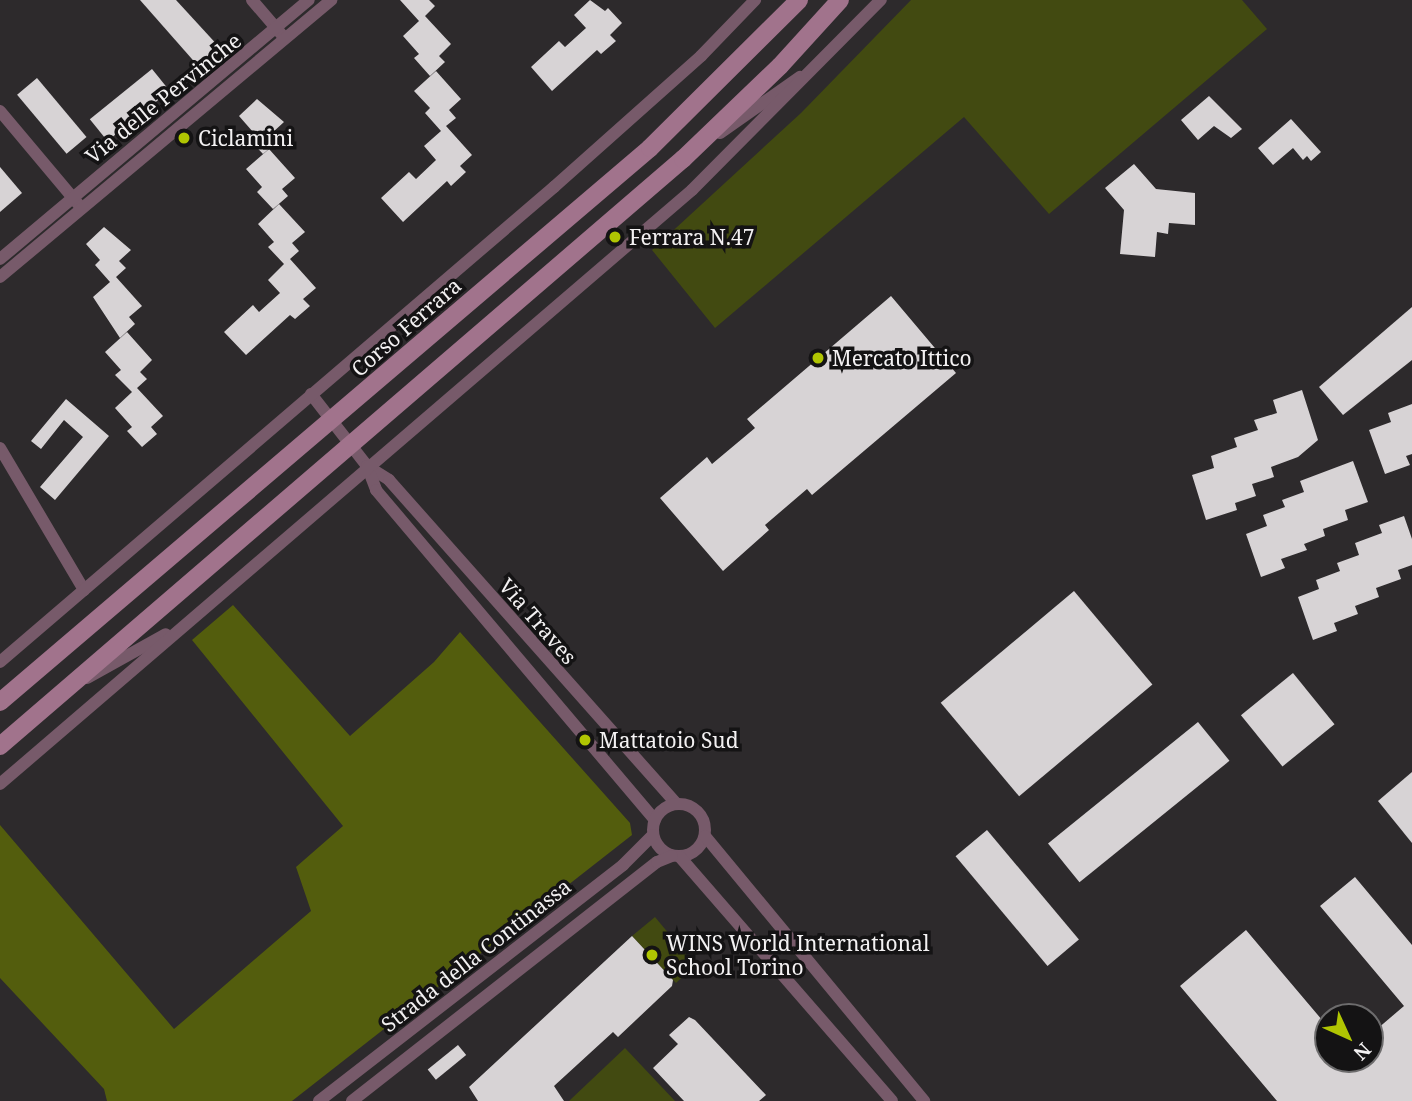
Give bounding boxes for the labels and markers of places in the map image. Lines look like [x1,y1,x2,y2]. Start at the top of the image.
place label: Ciclamini [198,125,293,151]
marker: Ciclamini [176,130,192,146]
place label: Ferrara N.47 [629,224,754,250]
marker: Ferrara N.47 [607,229,623,245]
place label: Mercato Ittico [832,345,972,371]
marker: Mercato Ittico [810,350,826,366]
place label: Mattatoio Sud [599,727,739,753]
marker: Mattatoio Sud [577,732,593,748]
place label: WINS World International School Torino [666,930,929,980]
marker: WINS World International School Torino [644,947,660,963]

